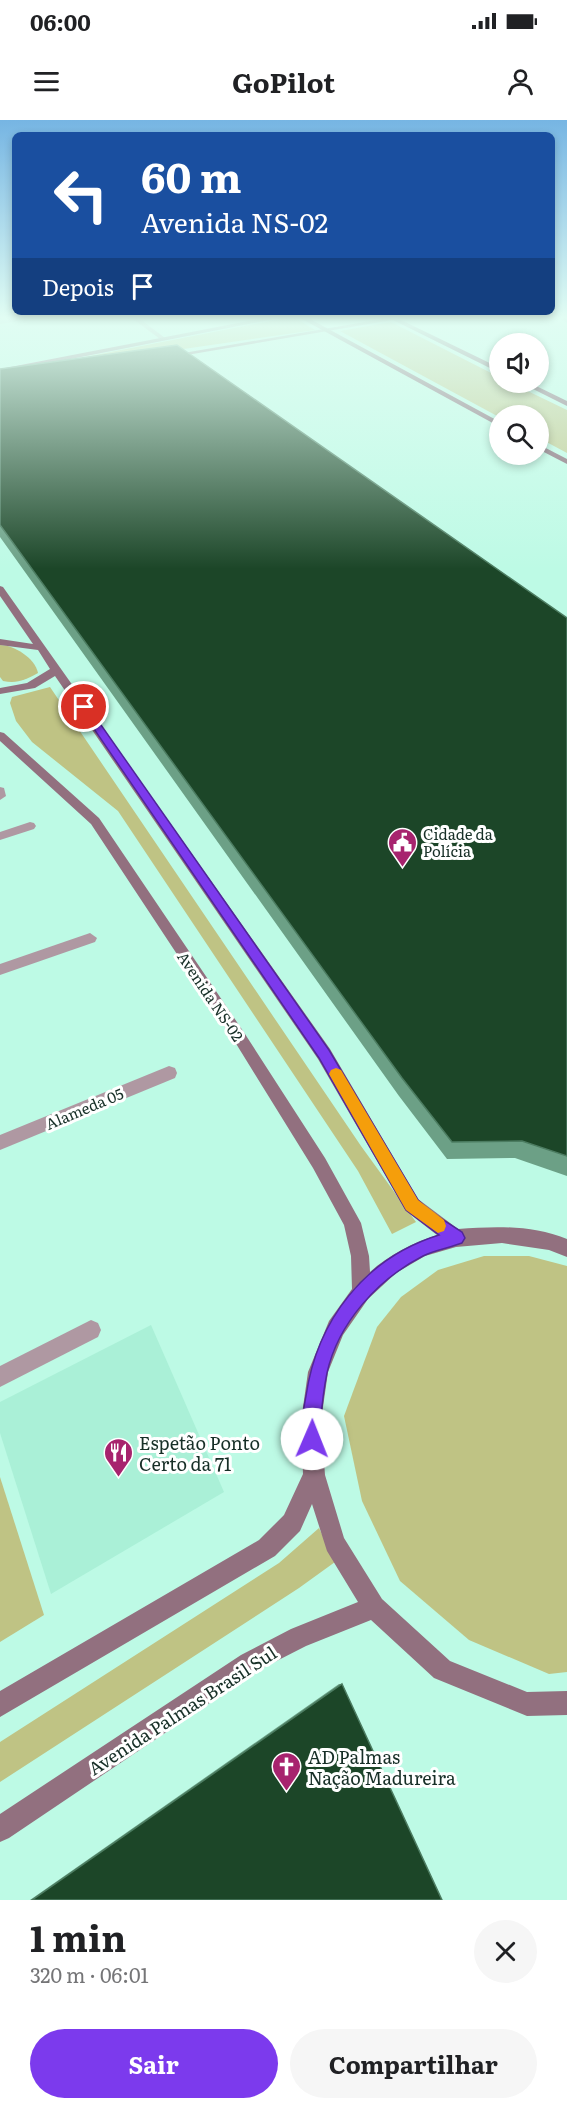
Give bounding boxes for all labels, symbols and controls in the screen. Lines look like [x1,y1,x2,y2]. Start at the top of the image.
text: 06:00 [30,5,91,38]
text: GoPilot [232,61,335,101]
icon: menu [30,65,63,98]
icon: person [504,65,537,98]
text: 60 m [141,144,242,206]
icon: left [42,156,120,234]
text: Avenida NS-02 [141,201,328,241]
text: Depois [42,270,114,303]
icon: arrive [126,270,159,303]
map controls [489,333,549,465]
button: sound [489,333,549,393]
button: search [489,405,549,465]
pin [58,681,109,732]
icon: arrive [67,690,100,723]
place label: Cidade da Polícia [423,822,494,862]
public building icon: Cidade da Polícia [386,826,418,868]
street label: Avenida NS-02 [172,946,250,1046]
street label: Alameda 05 [41,1081,127,1135]
position arrow [280,1407,344,1471]
place label: Espetão Ponto Certo da 71 [139,1429,260,1477]
restaurant icon: Espetão Ponto Certo da 71 [102,1436,134,1478]
street label: Avenida Palmas Brasil Sul [82,1639,282,1781]
place label: AD Palmas Nação Madureira [308,1743,456,1791]
church icon: AD Palmas Nação Madureira [271,1750,303,1792]
text: 1 min [30,1910,126,1963]
button: close [474,1920,537,1983]
text: 320 m · 06:01 [30,1959,149,1989]
button: Sair [30,2029,278,2098]
button: Compartilhar [290,2029,537,2098]

